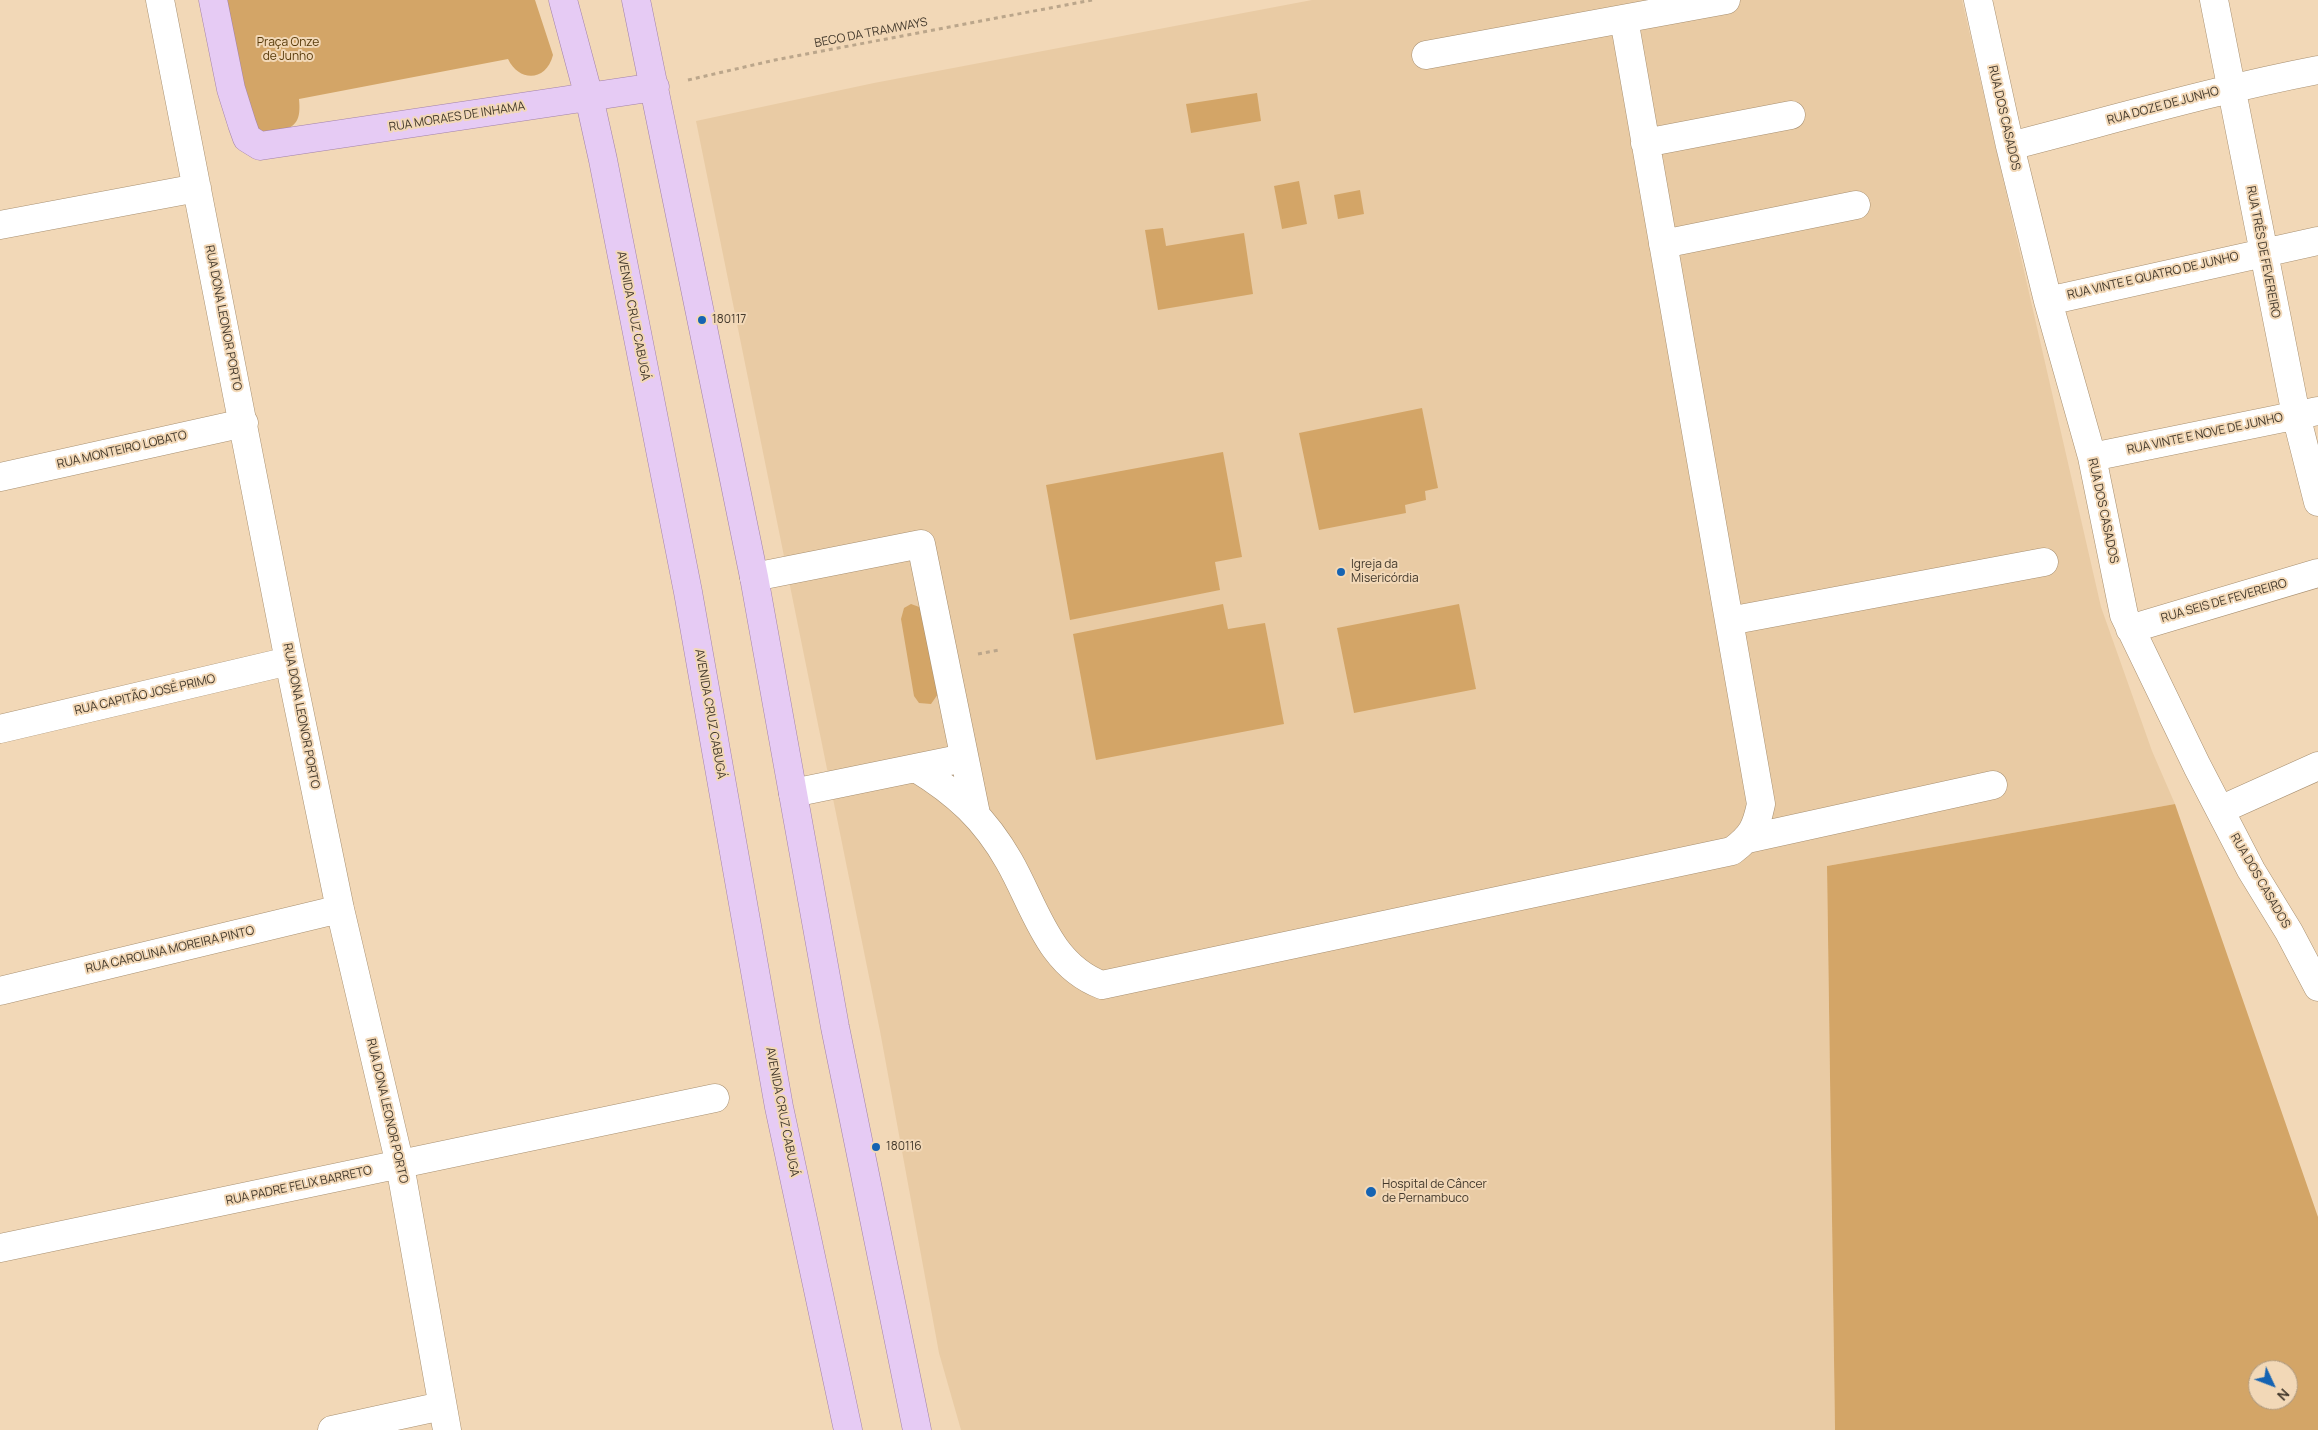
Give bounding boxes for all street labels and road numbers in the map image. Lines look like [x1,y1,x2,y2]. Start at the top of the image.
street label: BECO DA TRAMWAYS [813,15,929,51]
street label: RUA DOS CASADOS [1985,64,2023,172]
street label: RUA DOZE DE JUNHO [2105,84,2221,128]
street label: RUA MORAES DE INHAMA [388,99,526,135]
street label: RUA TRÊS DE FEVEREIRO [2243,185,2283,319]
street label: RUA DONA LEONOR PORTO [202,244,244,392]
street label: RUA VINTE E QUATRO DE JUNHO [2066,249,2240,303]
street label: AVENIDA CRUZ CABUGÁ [613,250,653,382]
street label: RUA VINTE E NOVE DE JUNHO [2126,410,2284,458]
street label: RUA MONTEIRO LOBATO [56,428,188,472]
street label: RUA DOS CASADOS [2085,457,2121,565]
street label: RUA SEIS DE FEVEREIRO [2159,576,2289,626]
street label: RUA DONA LEONOR PORTO [280,642,322,790]
street label: AVENIDA CRUZ CABUGÁ [691,648,729,780]
street label: RUA CAPITÃO JOSÉ PRIMO [73,672,217,718]
street label: RUA DOS CASADOS [2227,831,2293,931]
street label: RUA CAROLINA MOREIRA PINTO [84,924,256,976]
street label: RUA DONA LEONOR PORTO [363,1037,411,1185]
street label: AVENIDA CRUZ CABUGÁ [762,1046,802,1178]
street label: RUA PADRE FELIX BARRETO [225,1163,373,1209]

